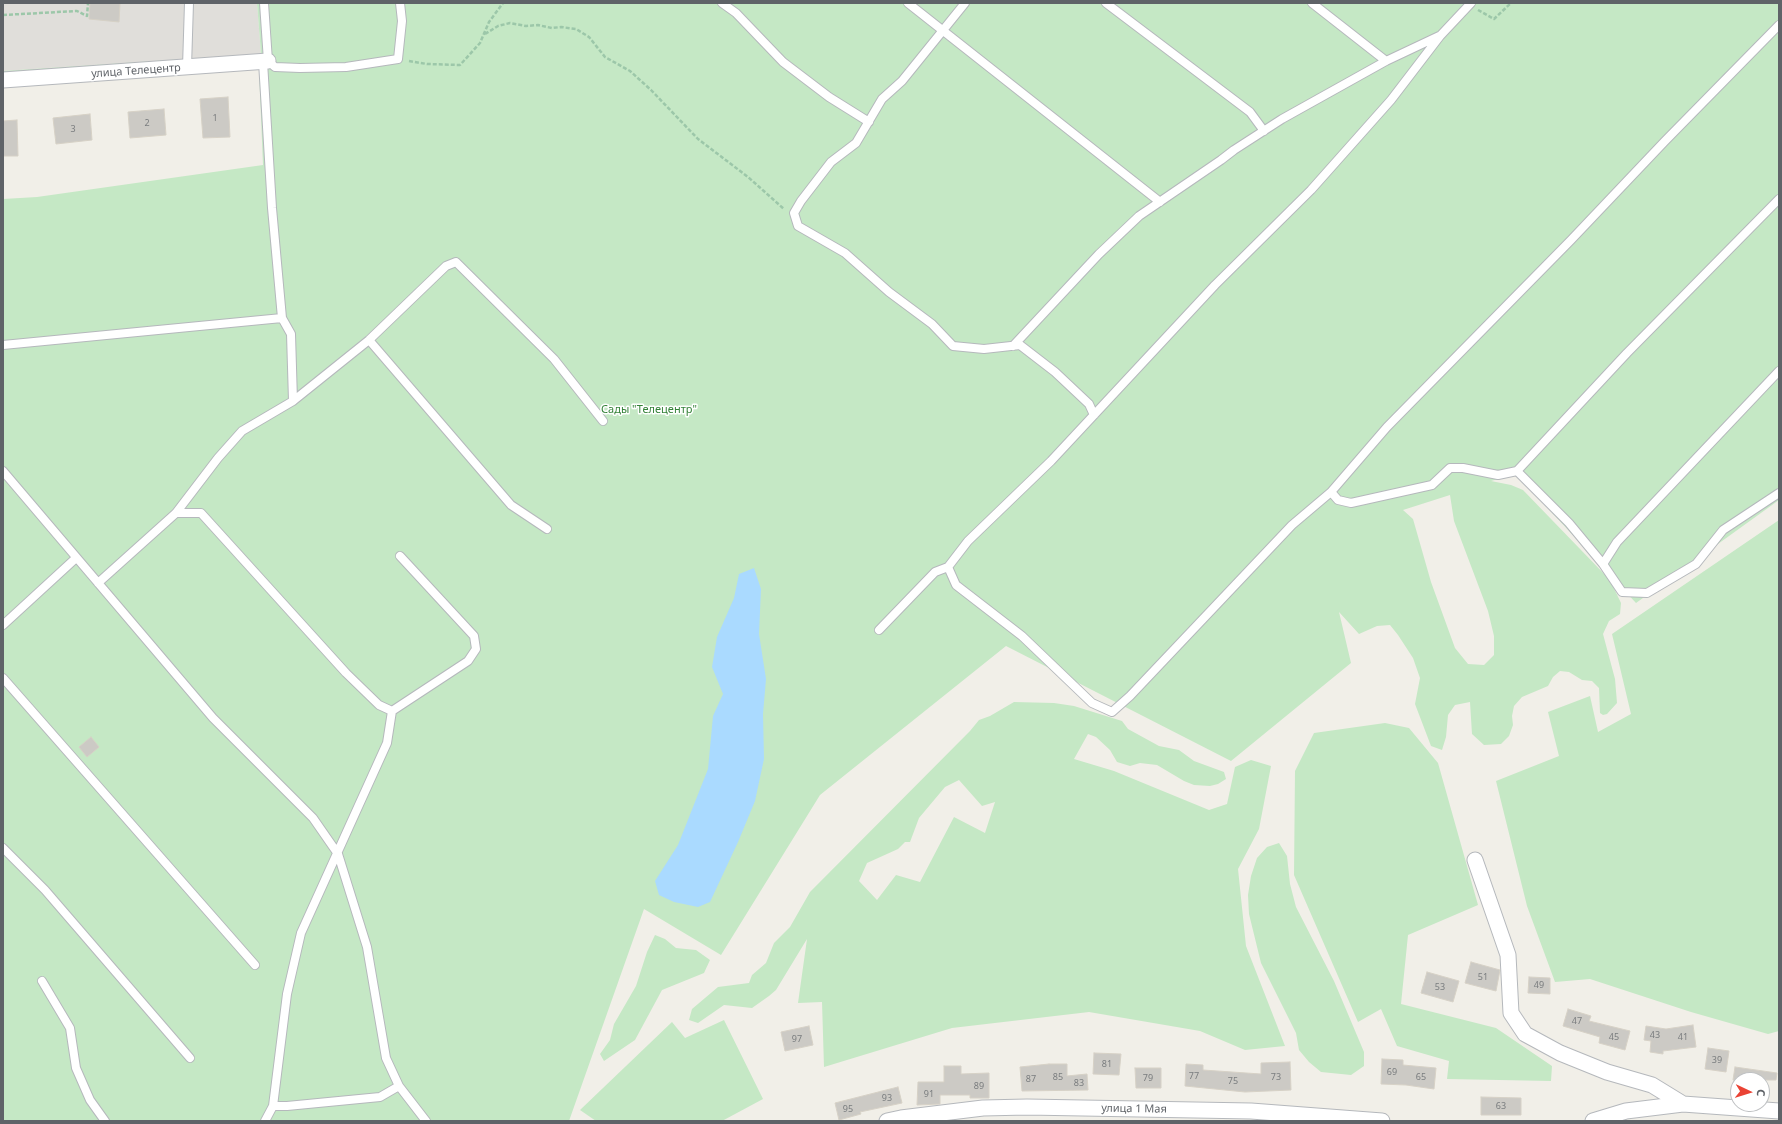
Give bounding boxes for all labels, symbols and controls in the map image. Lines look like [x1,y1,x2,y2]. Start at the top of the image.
street label: улица Телецентр [91,61,181,81]
house number: 1 [212,113,218,123]
house number: 2 [144,118,150,128]
house number: 3 [70,124,76,134]
park label: Сады "Телецентр" [601,403,697,417]
house number: 51 [1478,972,1488,982]
house number: 49 [1534,980,1544,990]
house number: 53 [1435,982,1445,992]
house number: 47 [1572,1016,1582,1026]
house number: 43 [1650,1030,1660,1040]
house number: 45 [1609,1032,1619,1042]
house number: 41 [1678,1032,1688,1042]
house number: 97 [792,1034,802,1044]
house number: 39 [1712,1055,1722,1065]
house number: 81 [1102,1059,1112,1069]
house number: 69 [1387,1067,1397,1077]
house number: 77 [1189,1071,1199,1081]
house number: 85 [1053,1072,1063,1082]
house number: 73 [1271,1072,1281,1082]
house number: 65 [1416,1072,1426,1082]
north arrow [1730,1072,1770,1112]
house number: 79 [1143,1073,1153,1083]
house number: 87 [1026,1074,1036,1084]
house number: 75 [1228,1076,1238,1086]
house number: 83 [1074,1078,1084,1088]
house number: 89 [974,1081,984,1091]
house number: 91 [924,1089,934,1099]
text: С [1754,1089,1769,1097]
house number: 93 [882,1093,892,1103]
house number: 63 [1496,1101,1506,1111]
street label: улица 1 Мая [1101,1102,1167,1116]
house number: 95 [843,1104,853,1114]

